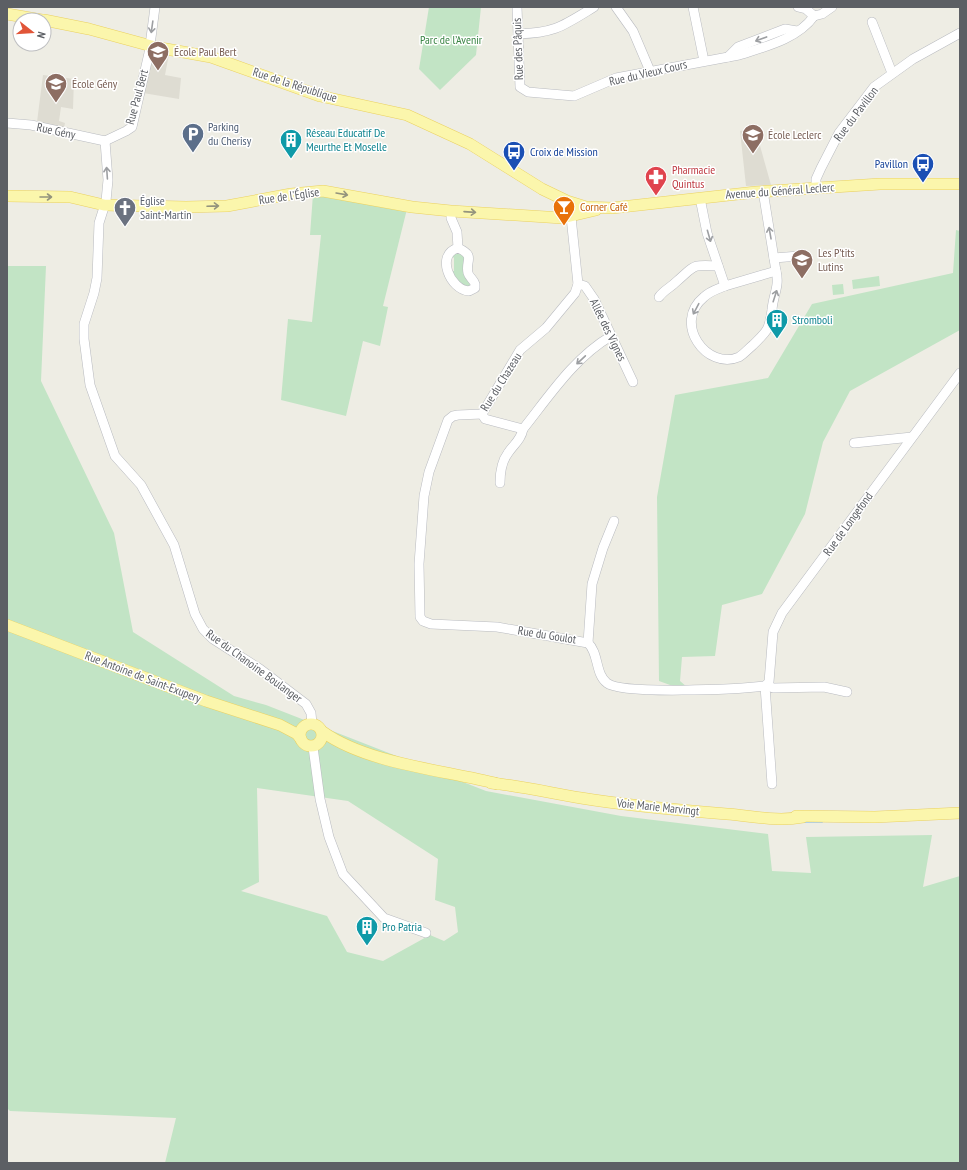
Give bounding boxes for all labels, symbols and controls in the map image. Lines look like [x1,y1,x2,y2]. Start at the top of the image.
north arrow [12,12,52,52]
street label: Rue des Pâquis [509,18,526,81]
one-way arrow [148,20,156,33]
text: N [34,30,49,40]
park label: Parc de l’Avenir [420,32,483,47]
one-way arrow [756,36,768,44]
school or university icon: École Paul Bert [145,39,171,72]
place label: École Paul Bert [174,44,237,59]
street label: Rue du Vieux Cours [607,56,688,89]
street label: Rue de la République [251,64,339,105]
street label: Rue Paul Bert [122,67,151,126]
school or university icon: École Gény [43,71,69,104]
place label: École Gény [72,76,118,91]
street label: Rue du Pavillon [830,83,881,144]
street label: Rue Gény [35,119,77,142]
place label: Parking du Cherisy [208,119,252,148]
parking icon: Parking du Cherisy [180,121,206,154]
school or university icon: École Leclerc [740,122,766,155]
place label: Réseau Educatif De Meurthe Et Moselle [306,125,387,154]
building icon: Réseau Educatif De Meurthe Et Moselle [278,127,304,160]
place label: École Leclerc [768,127,822,142]
bus stop icon: Croix de Mission [501,139,527,172]
place label: Croix de Mission [530,144,598,159]
bus stop icon: Pavillon [910,151,936,184]
place label: Pavillon [875,156,908,171]
place label: Pharmacie Quintus [672,162,715,191]
pharmacy icon: Pharmacie Quintus [643,164,669,197]
one-way arrow [104,167,111,180]
street label: Avenue du Général Leclerc [725,179,836,202]
street label: Rue de l'Église [258,184,320,207]
one-way arrow [335,190,348,198]
one-way arrow [39,193,52,201]
place label: Église Saint-Martin [140,193,192,222]
bar icon: Corner Café [551,194,577,227]
church icon: Église Saint-Martin [112,195,138,228]
place label: Corner Café [580,199,628,214]
one-way arrow [206,202,219,210]
one-way arrow [463,208,476,215]
one-way arrow [765,227,773,240]
one-way arrow [705,230,713,243]
place label: Les P’tits Lutins [818,245,855,274]
school or university icon: Les P’tits Lutins [789,247,815,280]
one-way arrow [772,290,779,303]
street label: Allée des Vignes [587,296,630,364]
one-way arrow [691,302,699,314]
building icon: Stromboli [764,307,790,340]
place label: Stromboli [792,312,833,327]
street label: Rue du Chazeau [477,350,524,414]
one-way arrow [576,356,586,365]
street label: Rue de Longefond [820,489,876,558]
street label: Rue du Goulot [517,622,578,647]
street label: Rue du Chanoine Boulanger [203,626,306,706]
street label: Rue Antoine de Saint-Exupery [83,647,204,706]
street label: Voie Marie Marvingt [615,795,701,818]
building icon: Pro Patria [354,914,380,947]
place label: Pro Patria [382,919,422,934]

